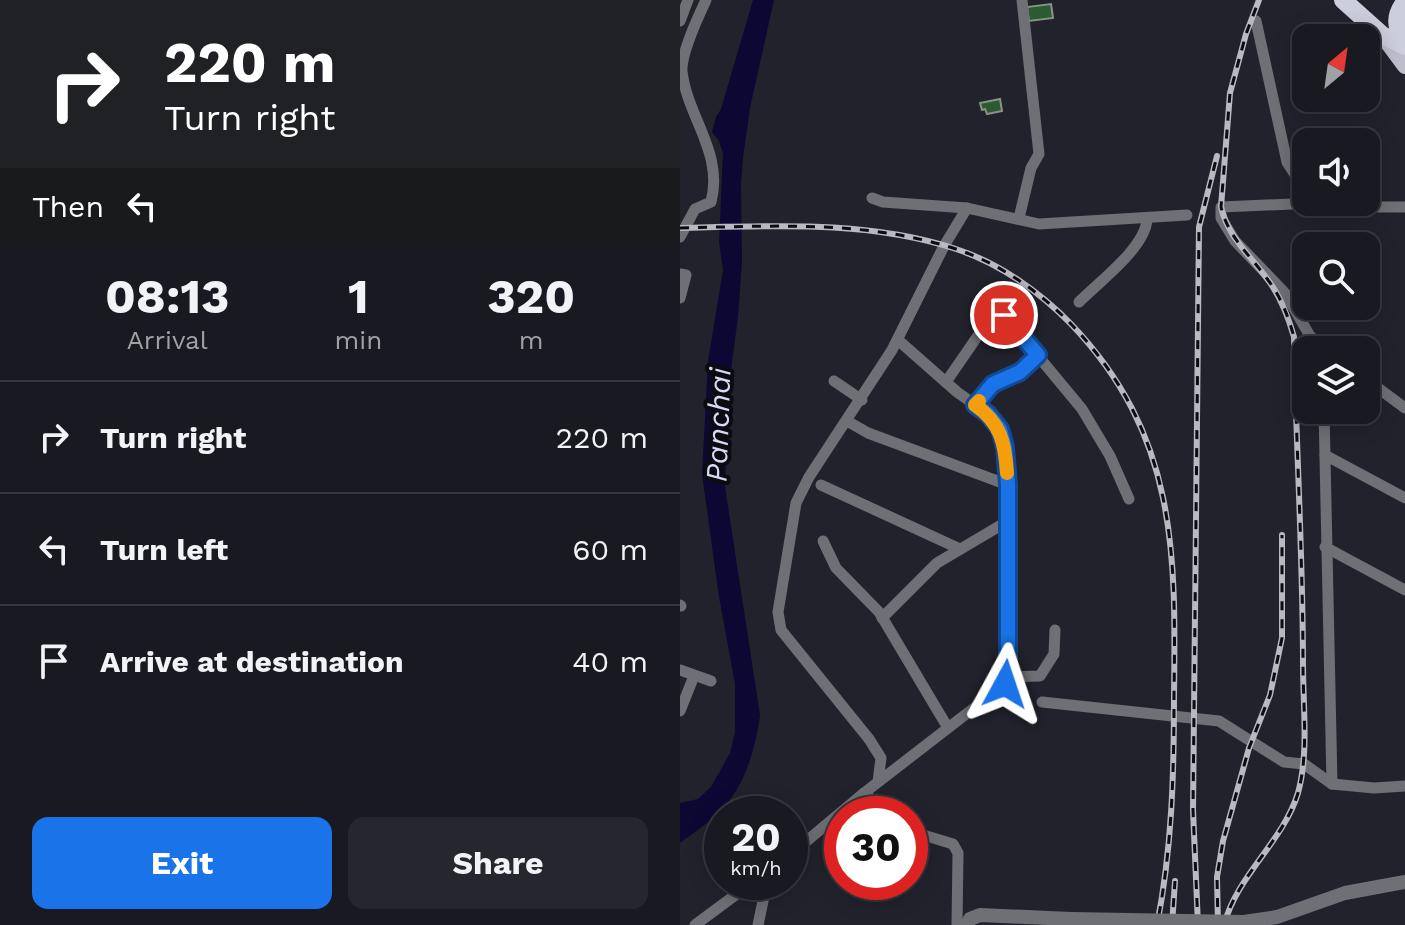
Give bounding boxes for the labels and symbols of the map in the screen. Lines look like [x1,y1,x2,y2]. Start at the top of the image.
north arrow [1292,24,1380,112]
pin [970,281,1038,349]
water label: Panchai [699,366,738,483]
position arrow [963,642,1047,726]
speed limit sign: 30 [824,796,928,900]

